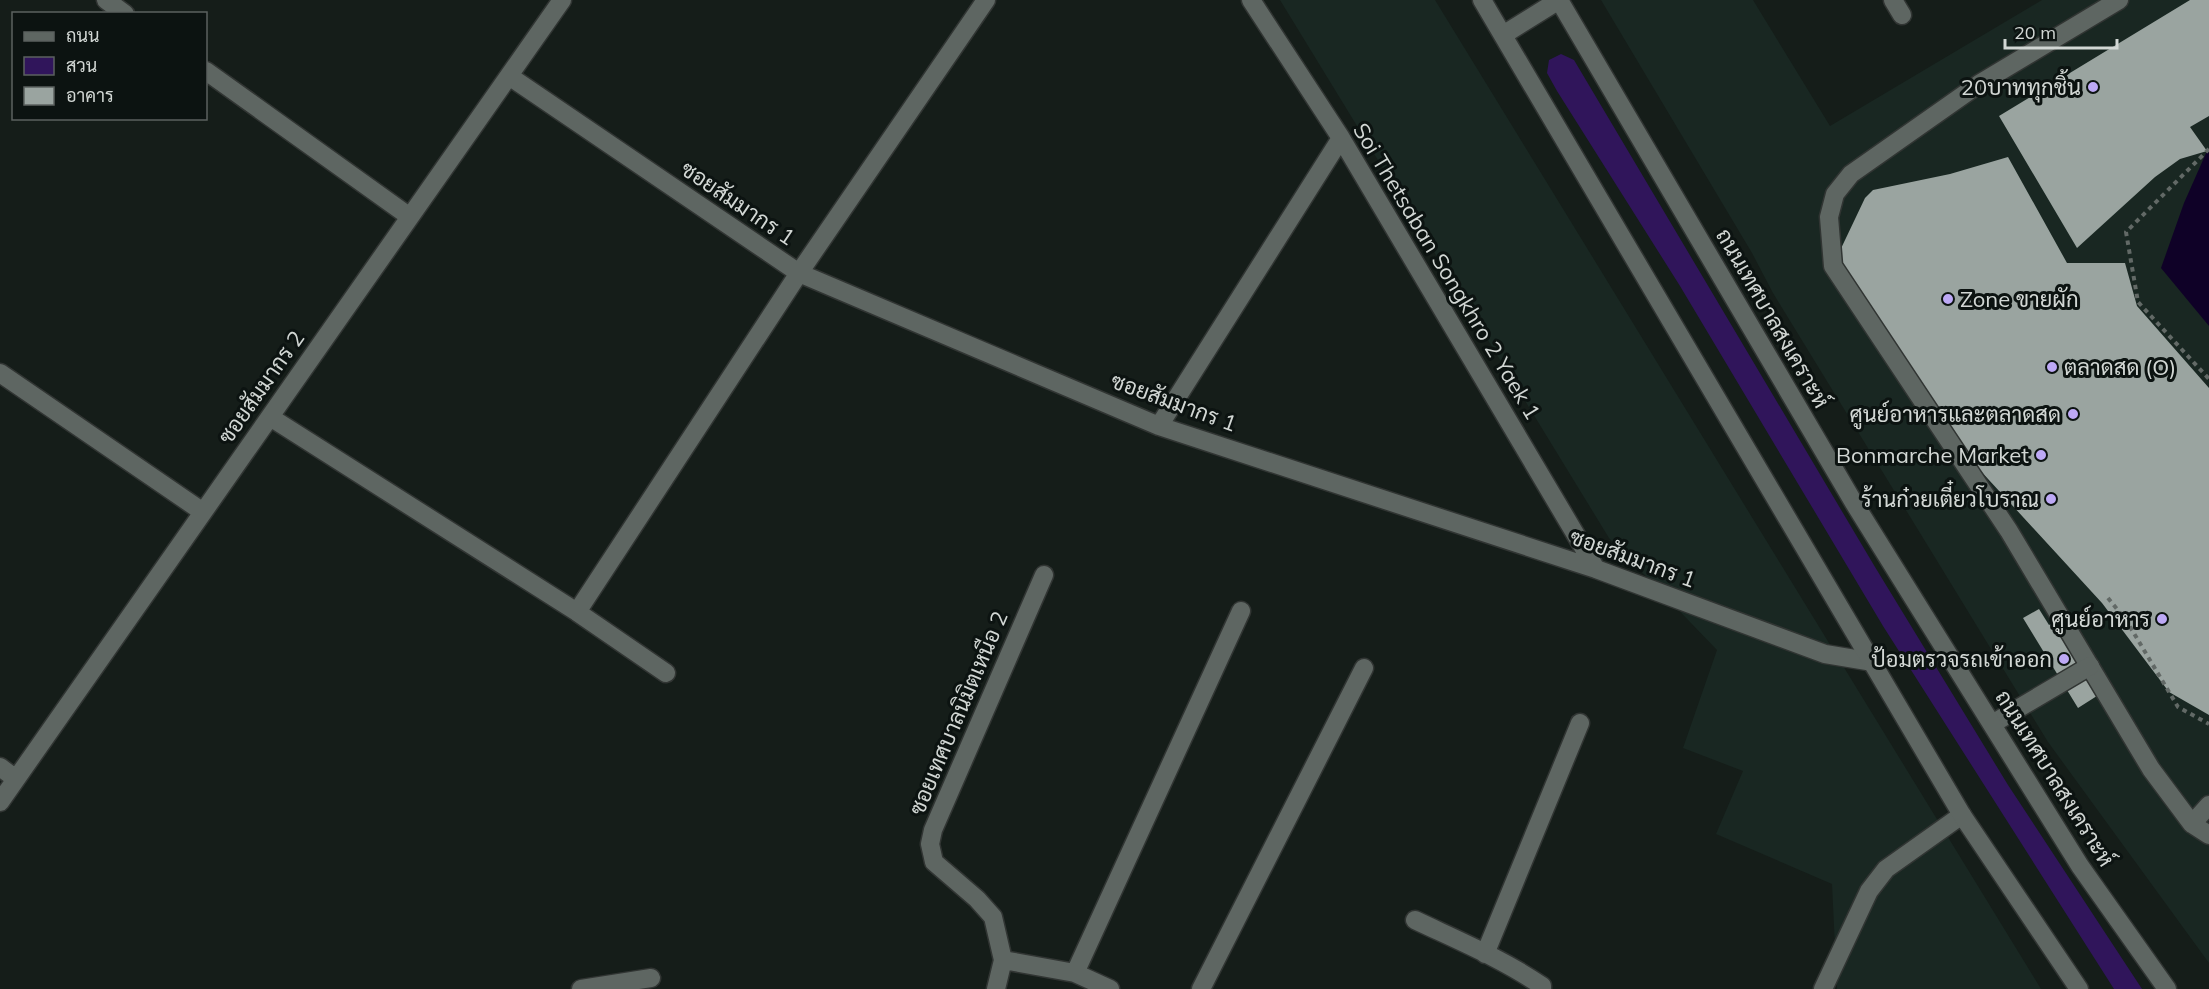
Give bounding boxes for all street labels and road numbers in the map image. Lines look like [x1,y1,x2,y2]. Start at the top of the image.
street label: Soi Thetsaban Songkhro 2 Yaek 1 [1347,118,1547,424]
street label: ซอยสัมมากร 1 [676,155,800,251]
street label: ถนนเทศบาลสงเคราะห์ [1710,223,1836,413]
street label: ซอยสัมมากร 2 [212,325,310,449]
street label: ซอยสัมมากร 1 [1107,366,1241,438]
street label: ซอยสัมมากร 1 [1566,522,1700,594]
street label: ซอยเทศบาลนิมิตเหนือ 2 [902,607,1014,819]
street label: ถนนเทศบาลสงเคราะห์ [1989,685,2121,871]

